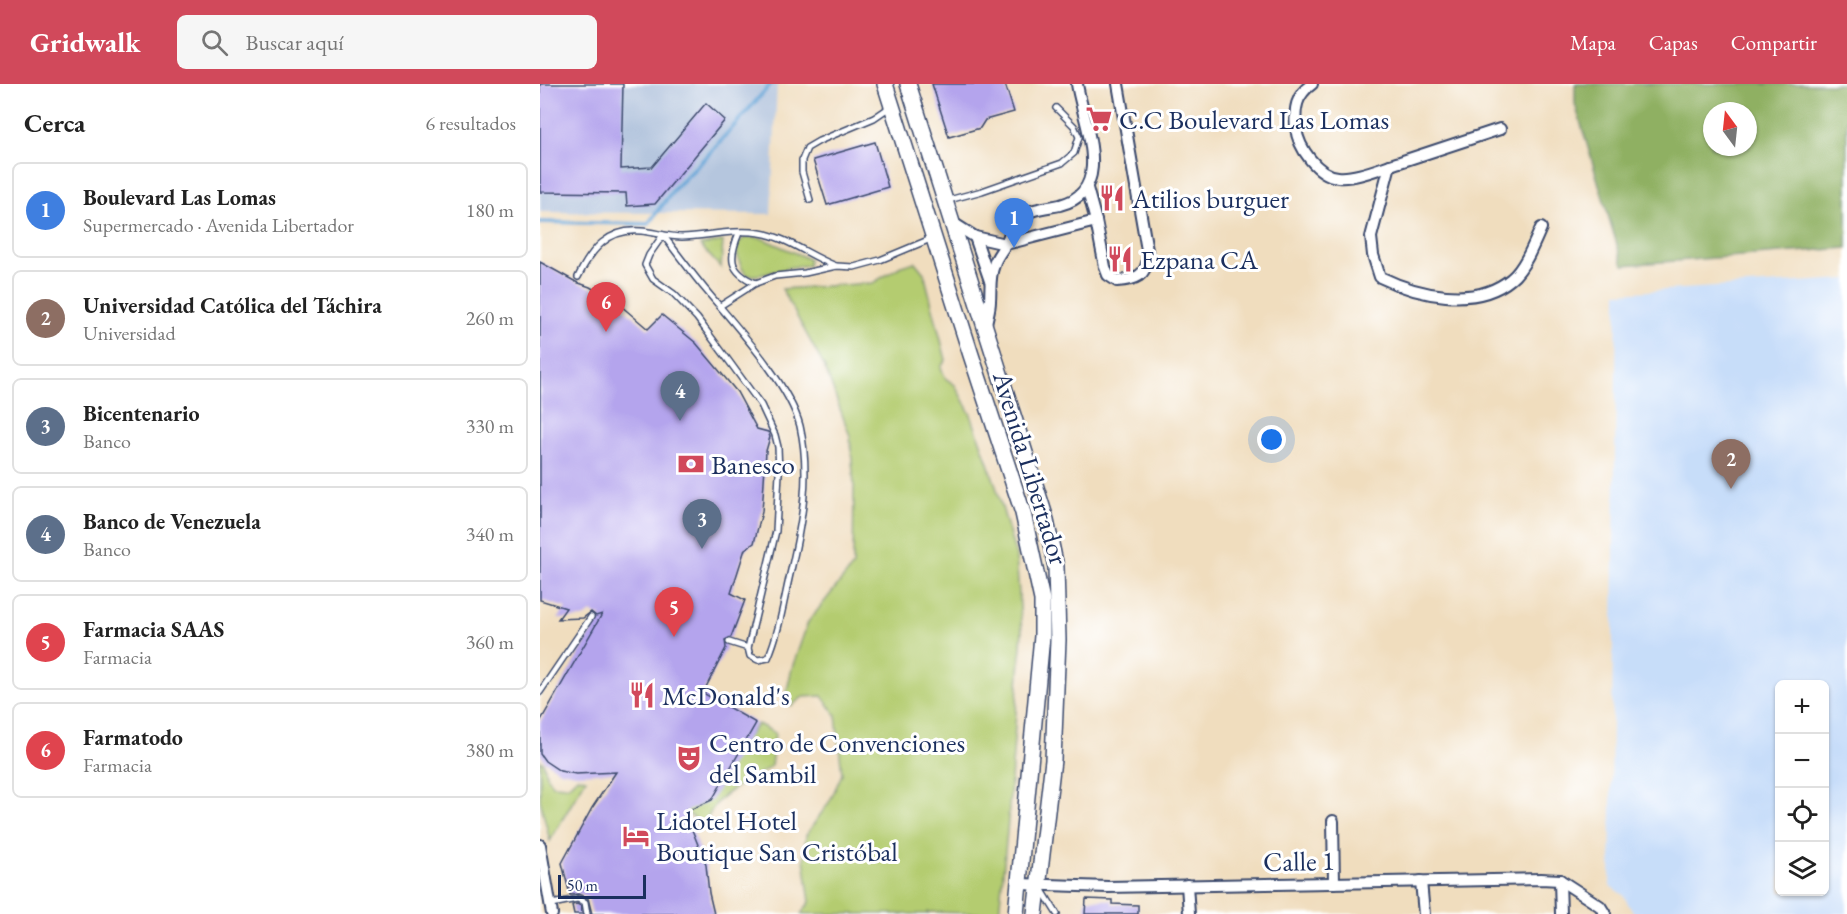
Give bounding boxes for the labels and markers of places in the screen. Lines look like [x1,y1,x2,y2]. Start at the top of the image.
place label: C.C Boulevard Las Lomas [1119,102,1389,137]
supermarket icon: C.C Boulevard Las Lomas [1084,104,1114,134]
place label: Atilios burguer [1131,181,1289,216]
restaurant icon: Atilios burguer [1097,183,1127,213]
pin: 1 [994,198,1034,248]
place label: Ezpana CA [1140,242,1258,277]
restaurant icon: Ezpana CA [1105,244,1135,274]
pin: 6 [586,282,626,332]
pin: 4 [660,372,700,421]
pin: 2 [1712,440,1750,489]
place label: Banesco [711,447,795,482]
bank icon: Banesco [676,449,706,479]
pin: 3 [682,500,722,549]
pin: 5 [654,588,694,637]
place label: McDonald's [662,678,790,713]
restaurant icon: McDonald's [627,680,657,710]
place label: Centro de Convenciones del Sambil [709,725,965,791]
theatre icon: Centro de Convenciones del Sambil [674,743,704,773]
place label: Lidotel Hotel Boutique San Cristóbal [656,803,898,869]
hotel icon: Lidotel Hotel Boutique San Cristóbal [621,821,651,851]

